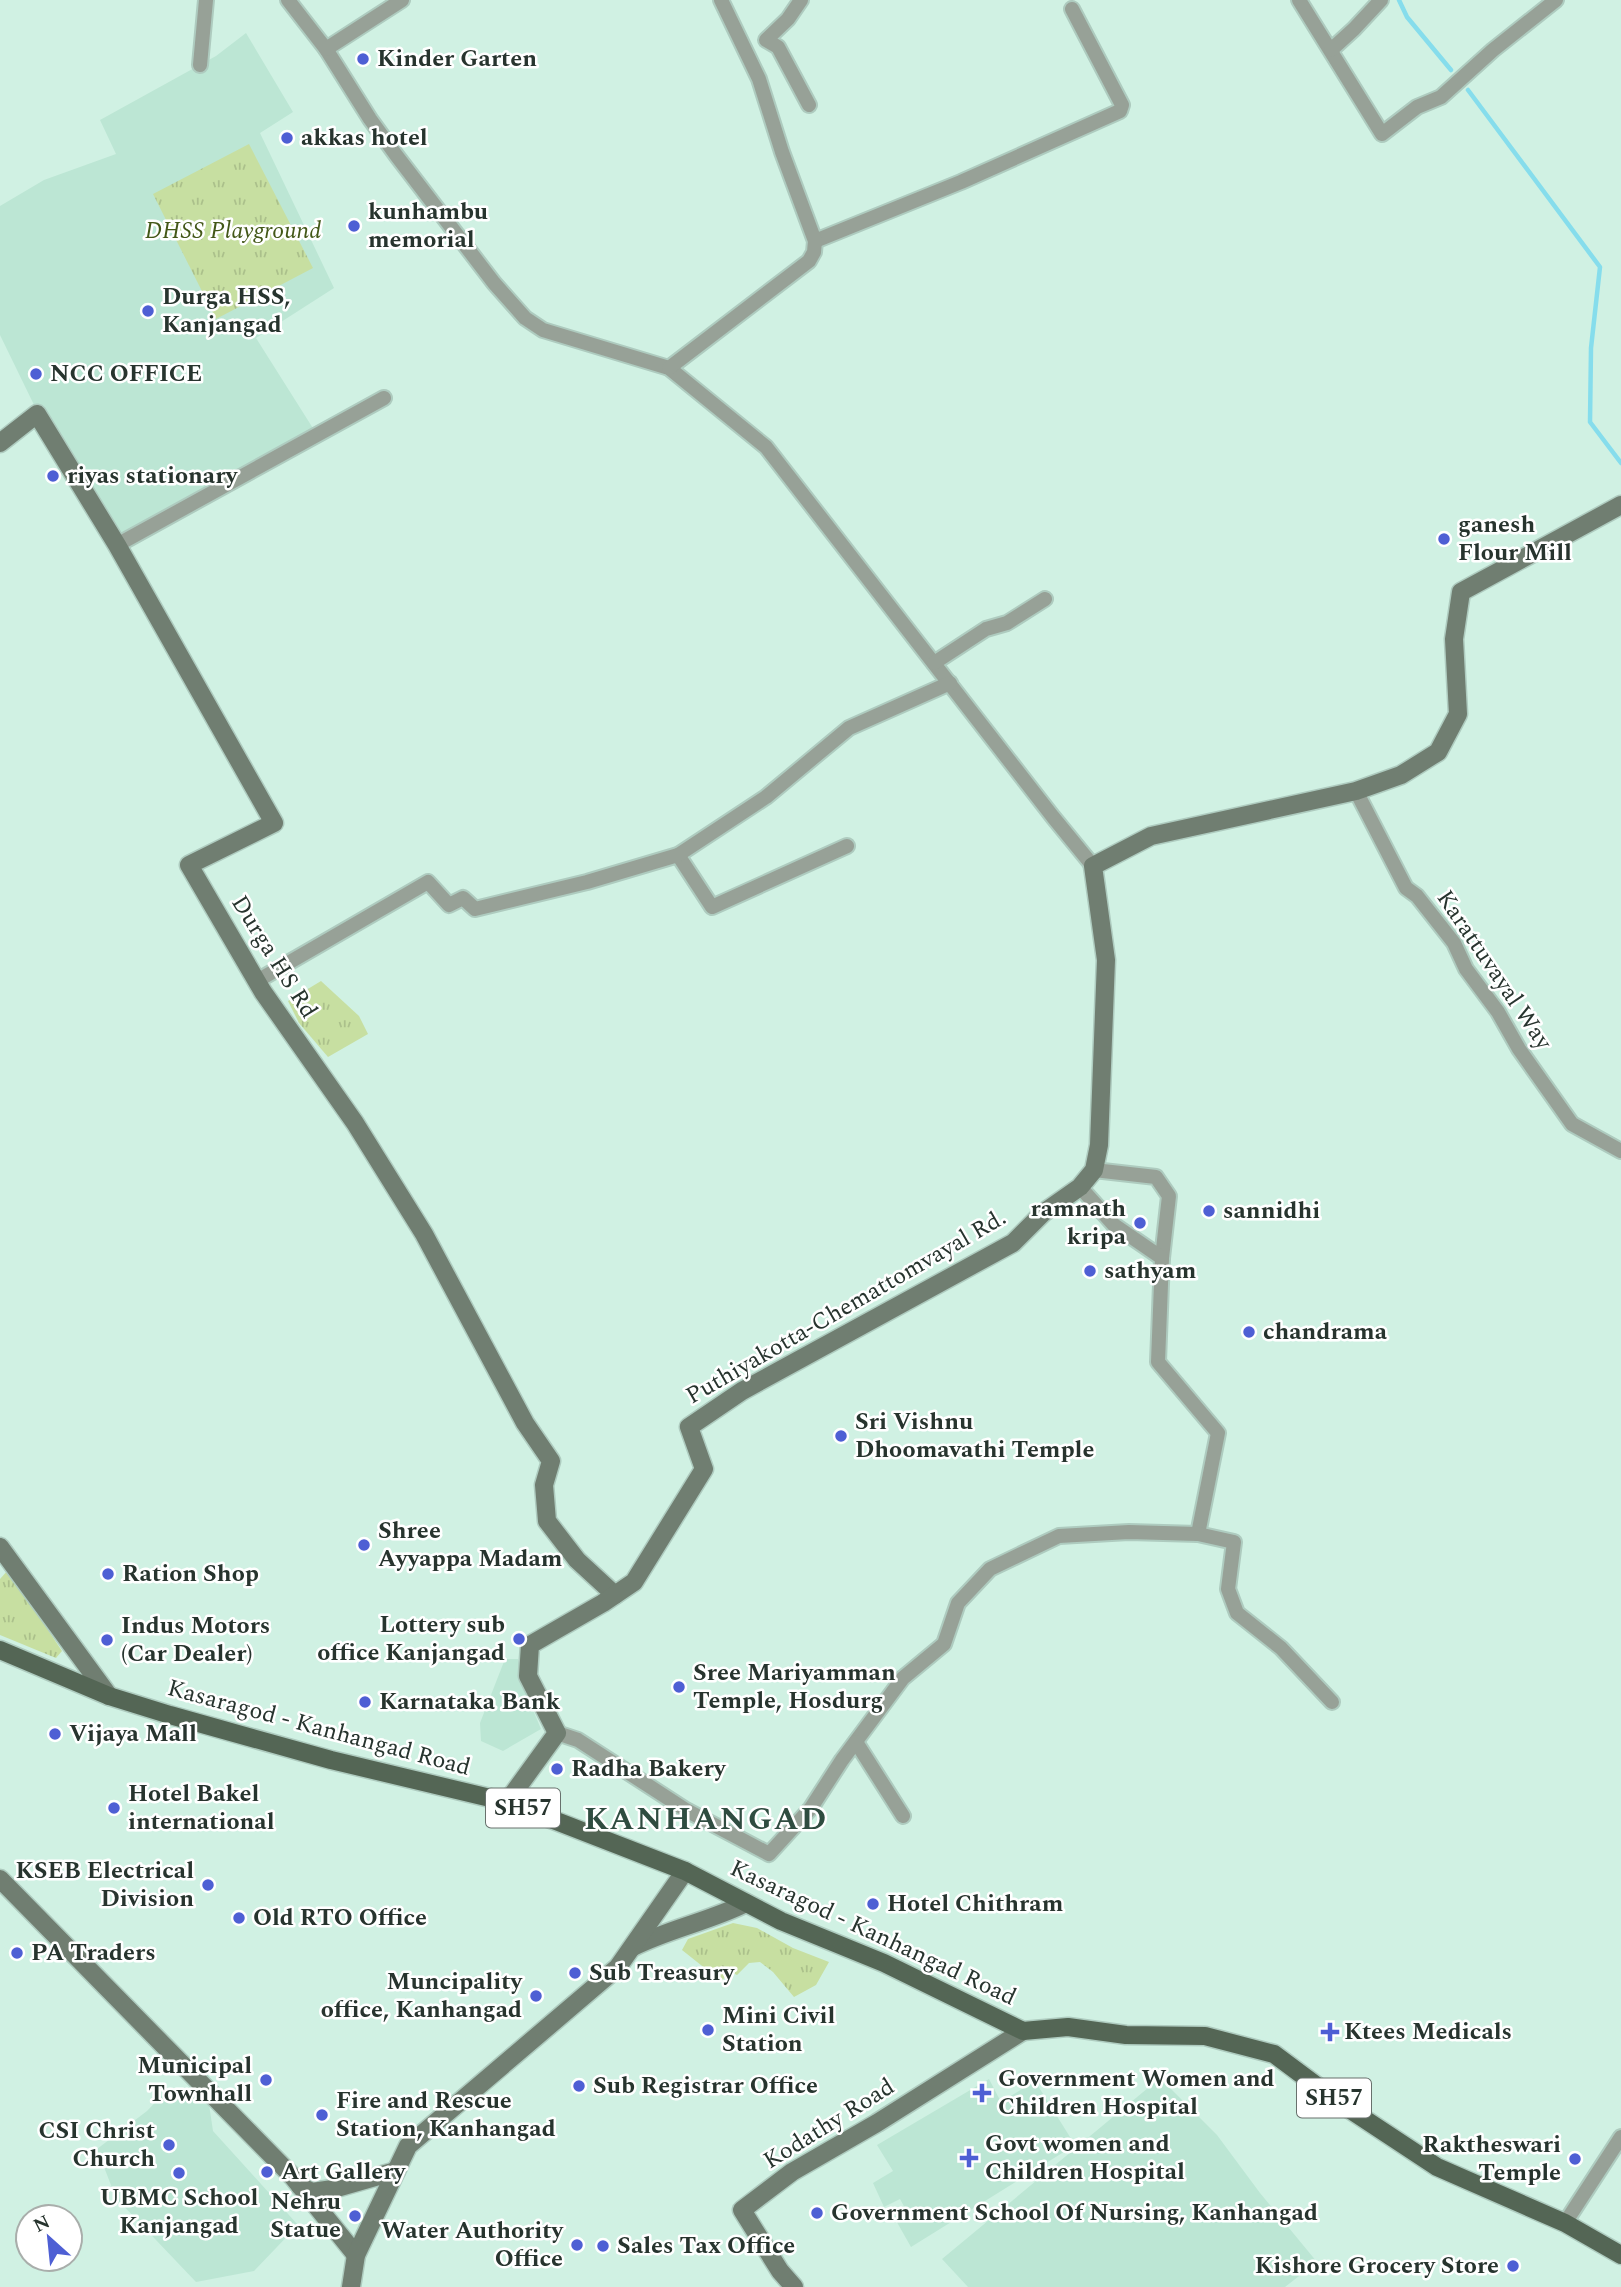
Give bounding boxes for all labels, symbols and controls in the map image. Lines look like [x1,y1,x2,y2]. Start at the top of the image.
place label: Kinder Garten [377,41,537,77]
marker: Kinder Garten [355,51,371,67]
place label: akkas hotel [301,120,428,156]
marker: akkas hotel [279,130,295,146]
place label: kunhambu memorial [368,194,488,258]
park label: DHSS Playground [145,213,321,249]
marker: kunhambu memorial [346,218,362,234]
place label: Durga HSS, Kanjangad [162,279,291,343]
marker: Durga HSS, Kanjangad [140,303,156,319]
place label: NCC OFFICE [50,356,202,392]
marker: NCC OFFICE [28,366,44,382]
place label: riyas stationary [67,458,239,494]
marker: riyas stationary [45,468,61,484]
place label: ganesh Flour Mill [1458,507,1572,571]
marker: ganesh Flour Mill [1436,531,1452,547]
street label: Karattuvayal Way [1427,883,1562,1058]
street label: Durga HS Rd [222,888,326,1026]
place label: ramnath kripa [1030,1191,1127,1255]
place label: sannidhi [1223,1193,1320,1229]
street label: Puthiyakotta-Chemattomvayal Rd. [679,1200,1013,1414]
marker: sannidhi [1201,1203,1217,1219]
marker: ramnath kripa [1132,1215,1148,1231]
place label: sathyam [1104,1253,1197,1289]
marker: sathyam [1082,1263,1098,1279]
place label: chandrama [1263,1314,1388,1350]
marker: chandrama [1241,1324,1257,1340]
place label: Sri Vishnu Dhoomavathi Temple [855,1404,1094,1468]
marker: Sri Vishnu Dhoomavathi Temple [833,1428,849,1444]
place label: Shree Ayyappa Madam [378,1513,563,1577]
marker: Shree Ayyappa Madam [356,1537,372,1553]
place label: Ration Shop [122,1556,259,1592]
marker: Ration Shop [100,1566,116,1582]
place label: Lottery sub office Kanjangad [317,1607,505,1671]
place label: Indus Motors (Car Dealer) [121,1608,270,1672]
marker: Lottery sub office Kanjangad [511,1631,527,1647]
marker: Indus Motors (Car Dealer) [99,1632,115,1648]
place label: Sree Mariyamman Temple, Hosdurg [693,1655,896,1719]
street label: Kasaragod - Kanhangad Road [163,1670,475,1786]
marker: Sree Mariyamman Temple, Hosdurg [671,1679,687,1695]
place label: Karnataka Bank [379,1684,561,1720]
marker: Karnataka Bank [357,1694,373,1710]
place label: Vijaya Mall [69,1716,197,1752]
marker: Vijaya Mall [47,1726,63,1742]
place label: Radha Bakery [571,1751,727,1787]
marker: Radha Bakery [549,1761,565,1777]
place label: Hotel Bakel international [128,1776,275,1840]
road number: SH57 [486,1788,560,1828]
district label: KANHANGAD [584,1795,828,1844]
marker: Hotel Bakel international [106,1800,122,1816]
street label: Kasaragod - Kanhangad Road [724,1851,1022,2015]
place label: KSEB Electrical Division [16,1853,194,1917]
marker: KSEB Electrical Division [200,1877,216,1893]
place label: Hotel Chithram [887,1886,1064,1922]
marker: Hotel Chithram [865,1896,881,1912]
place label: Old RTO Office [253,1900,427,1936]
marker: Old RTO Office [231,1910,247,1926]
place label: PA Traders [31,1935,156,1971]
marker: PA Traders [9,1945,25,1961]
place label: Sub Treasury [589,1955,736,1991]
place label: Muncipality office, Kanhangad [321,1964,524,2028]
marker: Sub Treasury [567,1965,583,1981]
marker: Muncipality office, Kanhangad [528,1988,544,2004]
place label: Mini Civil Station [722,1998,835,2062]
place label: Ktees Medicals [1344,2014,1512,2050]
marker: Mini Civil Station [700,2022,716,2038]
marker: Ktees Medicals [1322,2024,1338,2040]
place label: Municipal Townhall [137,2048,252,2112]
place label: Government Women and Children Hospital [998,2061,1274,2125]
place label: Sub Registrar Office [593,2068,818,2104]
street label: Kodathy Road [756,2069,902,2179]
marker: Municipal Townhall [258,2072,274,2088]
marker: Sub Registrar Office [571,2078,587,2094]
road number: SH57 [1297,2078,1371,2118]
place label: Fire and Rescue Station, Kanhangad [336,2083,556,2147]
marker: Government Women and Children Hospital [972,2083,992,2103]
marker: Fire and Rescue Station, Kanhangad [314,2107,330,2123]
place label: CSI Christ Church [38,2113,155,2177]
place label: Govt women and Children Hospital [985,2126,1185,2190]
place label: Raktheswari Temple [1422,2127,1561,2191]
marker: CSI Christ Church [161,2137,177,2153]
marker: Govt women and Children Hospital [959,2148,979,2168]
marker: Raktheswari Temple [1567,2151,1583,2167]
place label: Art Gallery [281,2154,407,2190]
marker: Art Gallery [259,2164,275,2180]
marker: UBMC School Kanjangad [171,2165,187,2181]
place label: UBMC School Kanjangad [100,2180,259,2244]
place label: Nehru Statue [270,2184,341,2248]
place label: Government School Of Nursing, Kanhangad [831,2195,1318,2231]
north arrow [14,2203,84,2273]
marker: Government School Of Nursing, Kanhangad [809,2205,825,2221]
text: N [28,2208,55,2241]
marker: Nehru Statue [347,2208,363,2224]
place label: Water Authority Office [381,2213,565,2277]
place label: Sales Tax Office [617,2228,795,2264]
marker: Water Authority Office [569,2237,585,2253]
marker: Sales Tax Office [595,2238,611,2254]
place label: Kishore Grocery Store [1255,2248,1499,2284]
marker: Kishore Grocery Store [1505,2258,1521,2274]

